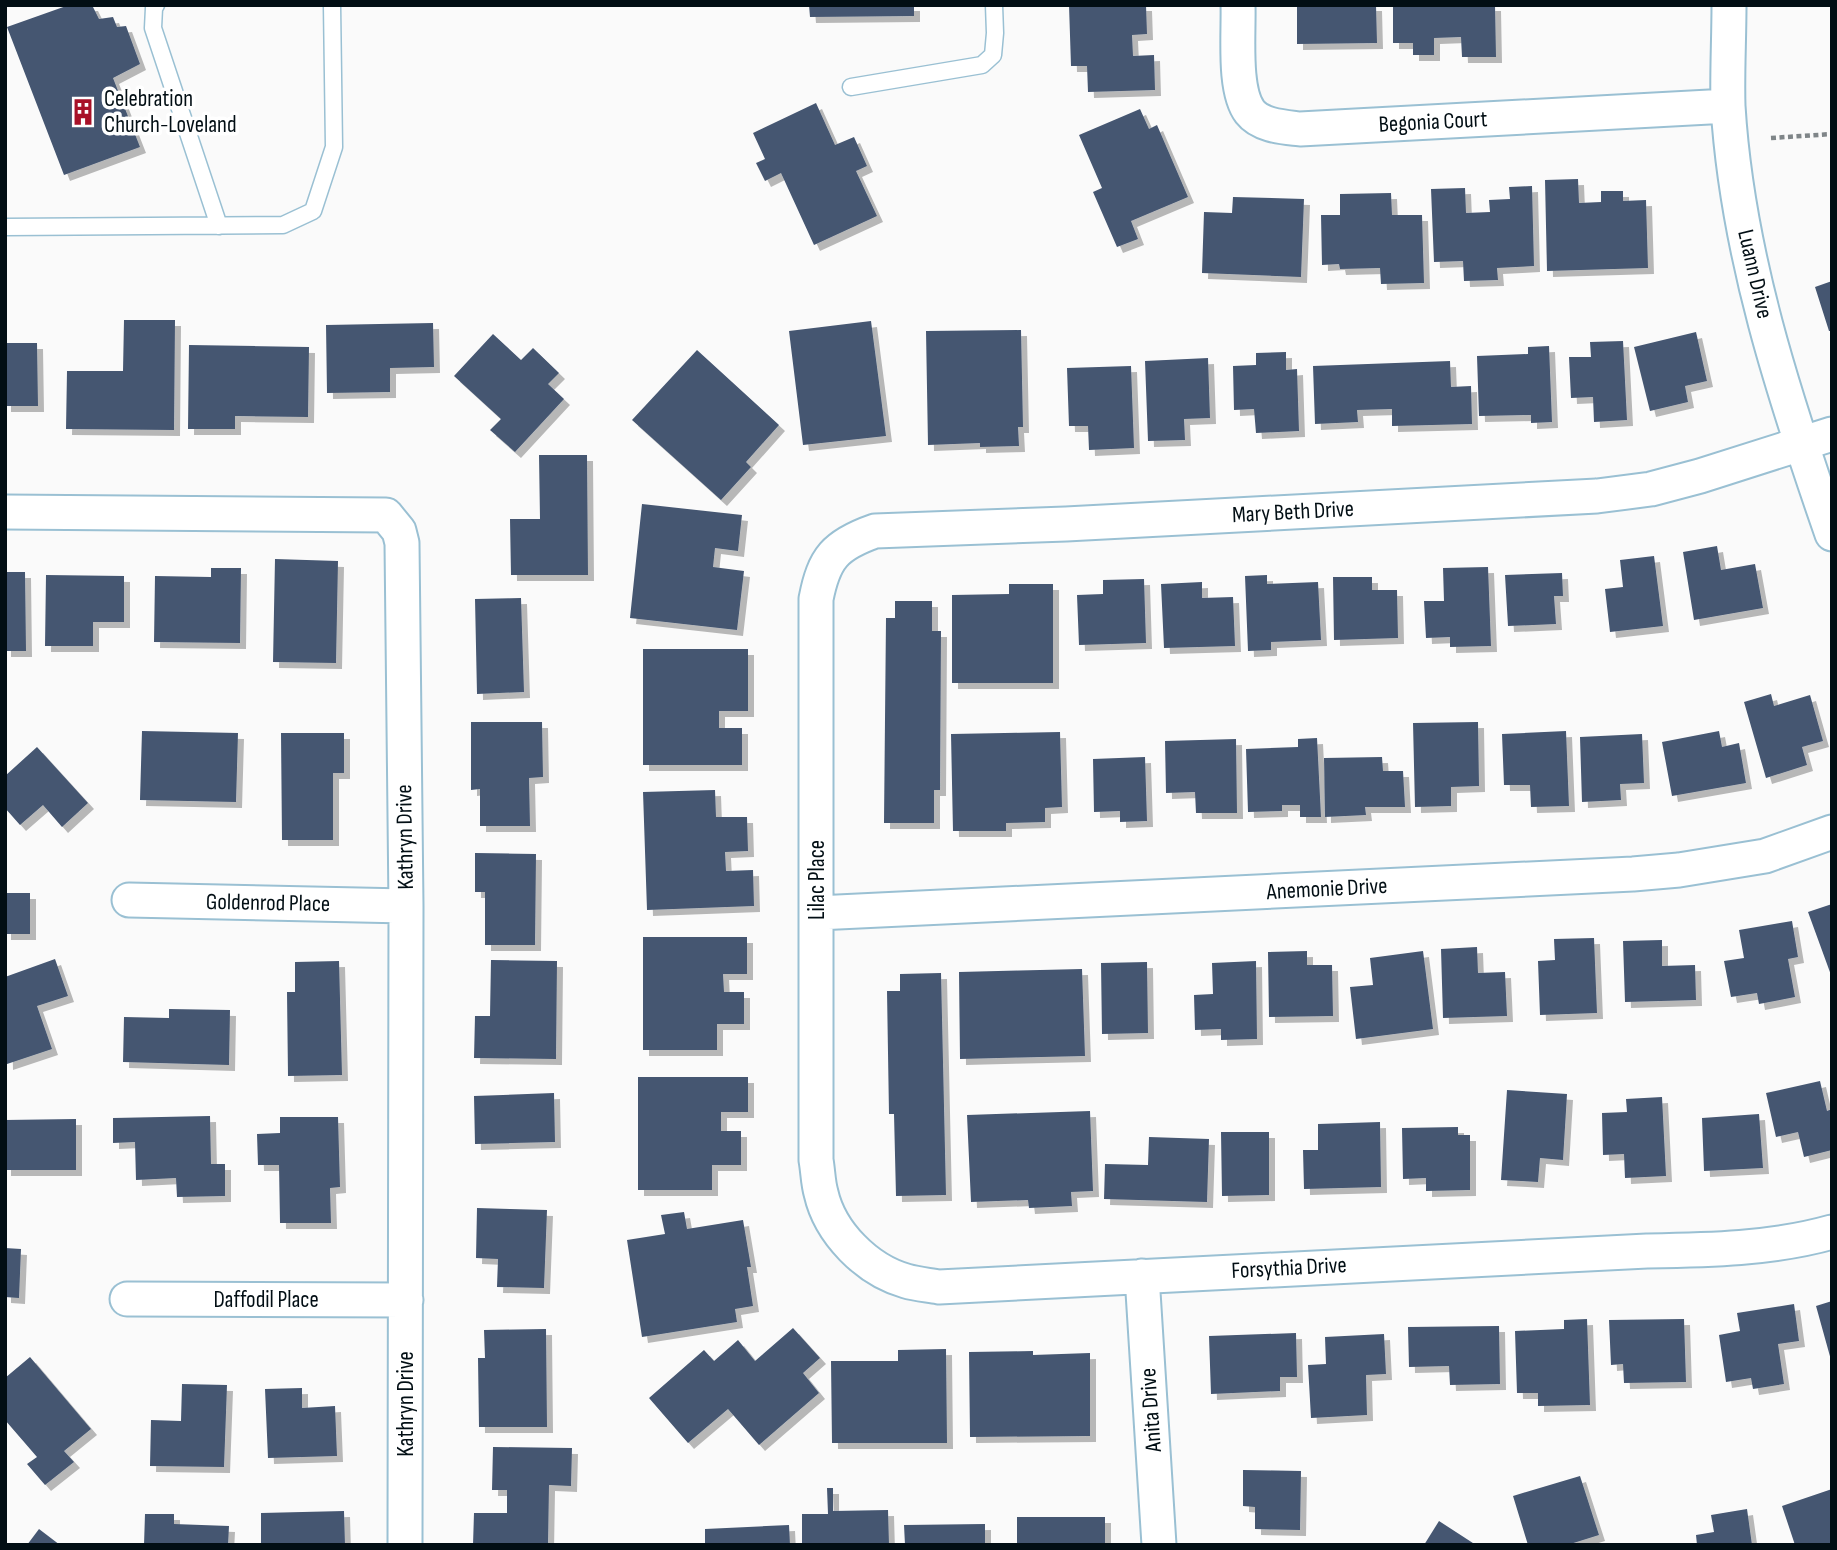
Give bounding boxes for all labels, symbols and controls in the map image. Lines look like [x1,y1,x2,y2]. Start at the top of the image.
place label: Celebration Church-Loveland [104,85,237,139]
building icon: Celebration Church-Loveland [68,97,98,127]
street label: Begonia Court [1378,105,1488,139]
street label: Luann Drive [1731,227,1779,321]
street label: Mary Beth Drive [1231,495,1355,529]
street label: Kathryn Drive [390,784,420,890]
street label: Lilac Place [803,840,831,920]
street label: Anemonie Drive [1265,872,1388,906]
street label: Goldenrod Place [206,888,330,918]
street label: Forsythia Drive [1231,1251,1347,1285]
street label: Daffodil Place [213,1286,319,1314]
street label: Kathryn Drive [392,1351,420,1457]
street label: Anita Drive [1134,1367,1168,1454]

